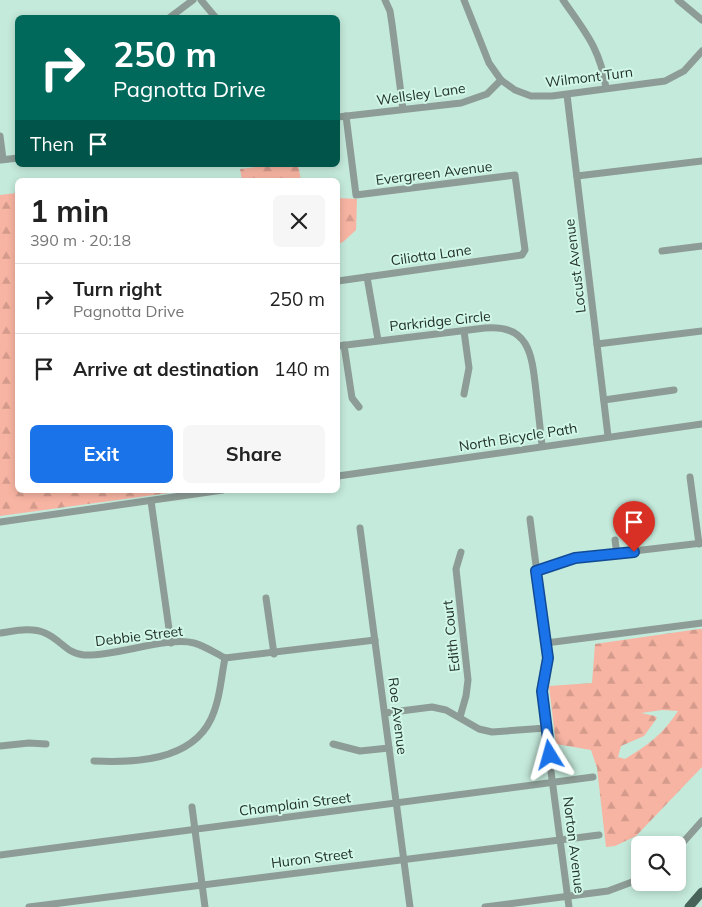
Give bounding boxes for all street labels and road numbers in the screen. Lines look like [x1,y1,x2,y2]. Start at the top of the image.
street label: Wilmont Turn [544,63,634,91]
street label: Wellsley Lane [375,79,467,109]
street label: Evergreen Avenue [375,157,493,189]
street label: Locust Avenue [560,218,590,314]
street label: Ciliotta Lane [390,240,472,270]
street label: Parkridge Circle [388,307,492,335]
street label: North Bicycle Path [458,419,578,455]
street label: Edith Court [438,599,464,673]
street label: Debbie Street [94,622,184,650]
street label: Roe Avenue [384,676,412,756]
street label: Champlain Street [238,788,352,820]
street label: Norton Avenue [559,796,589,894]
street label: Huron Street [270,844,354,872]

